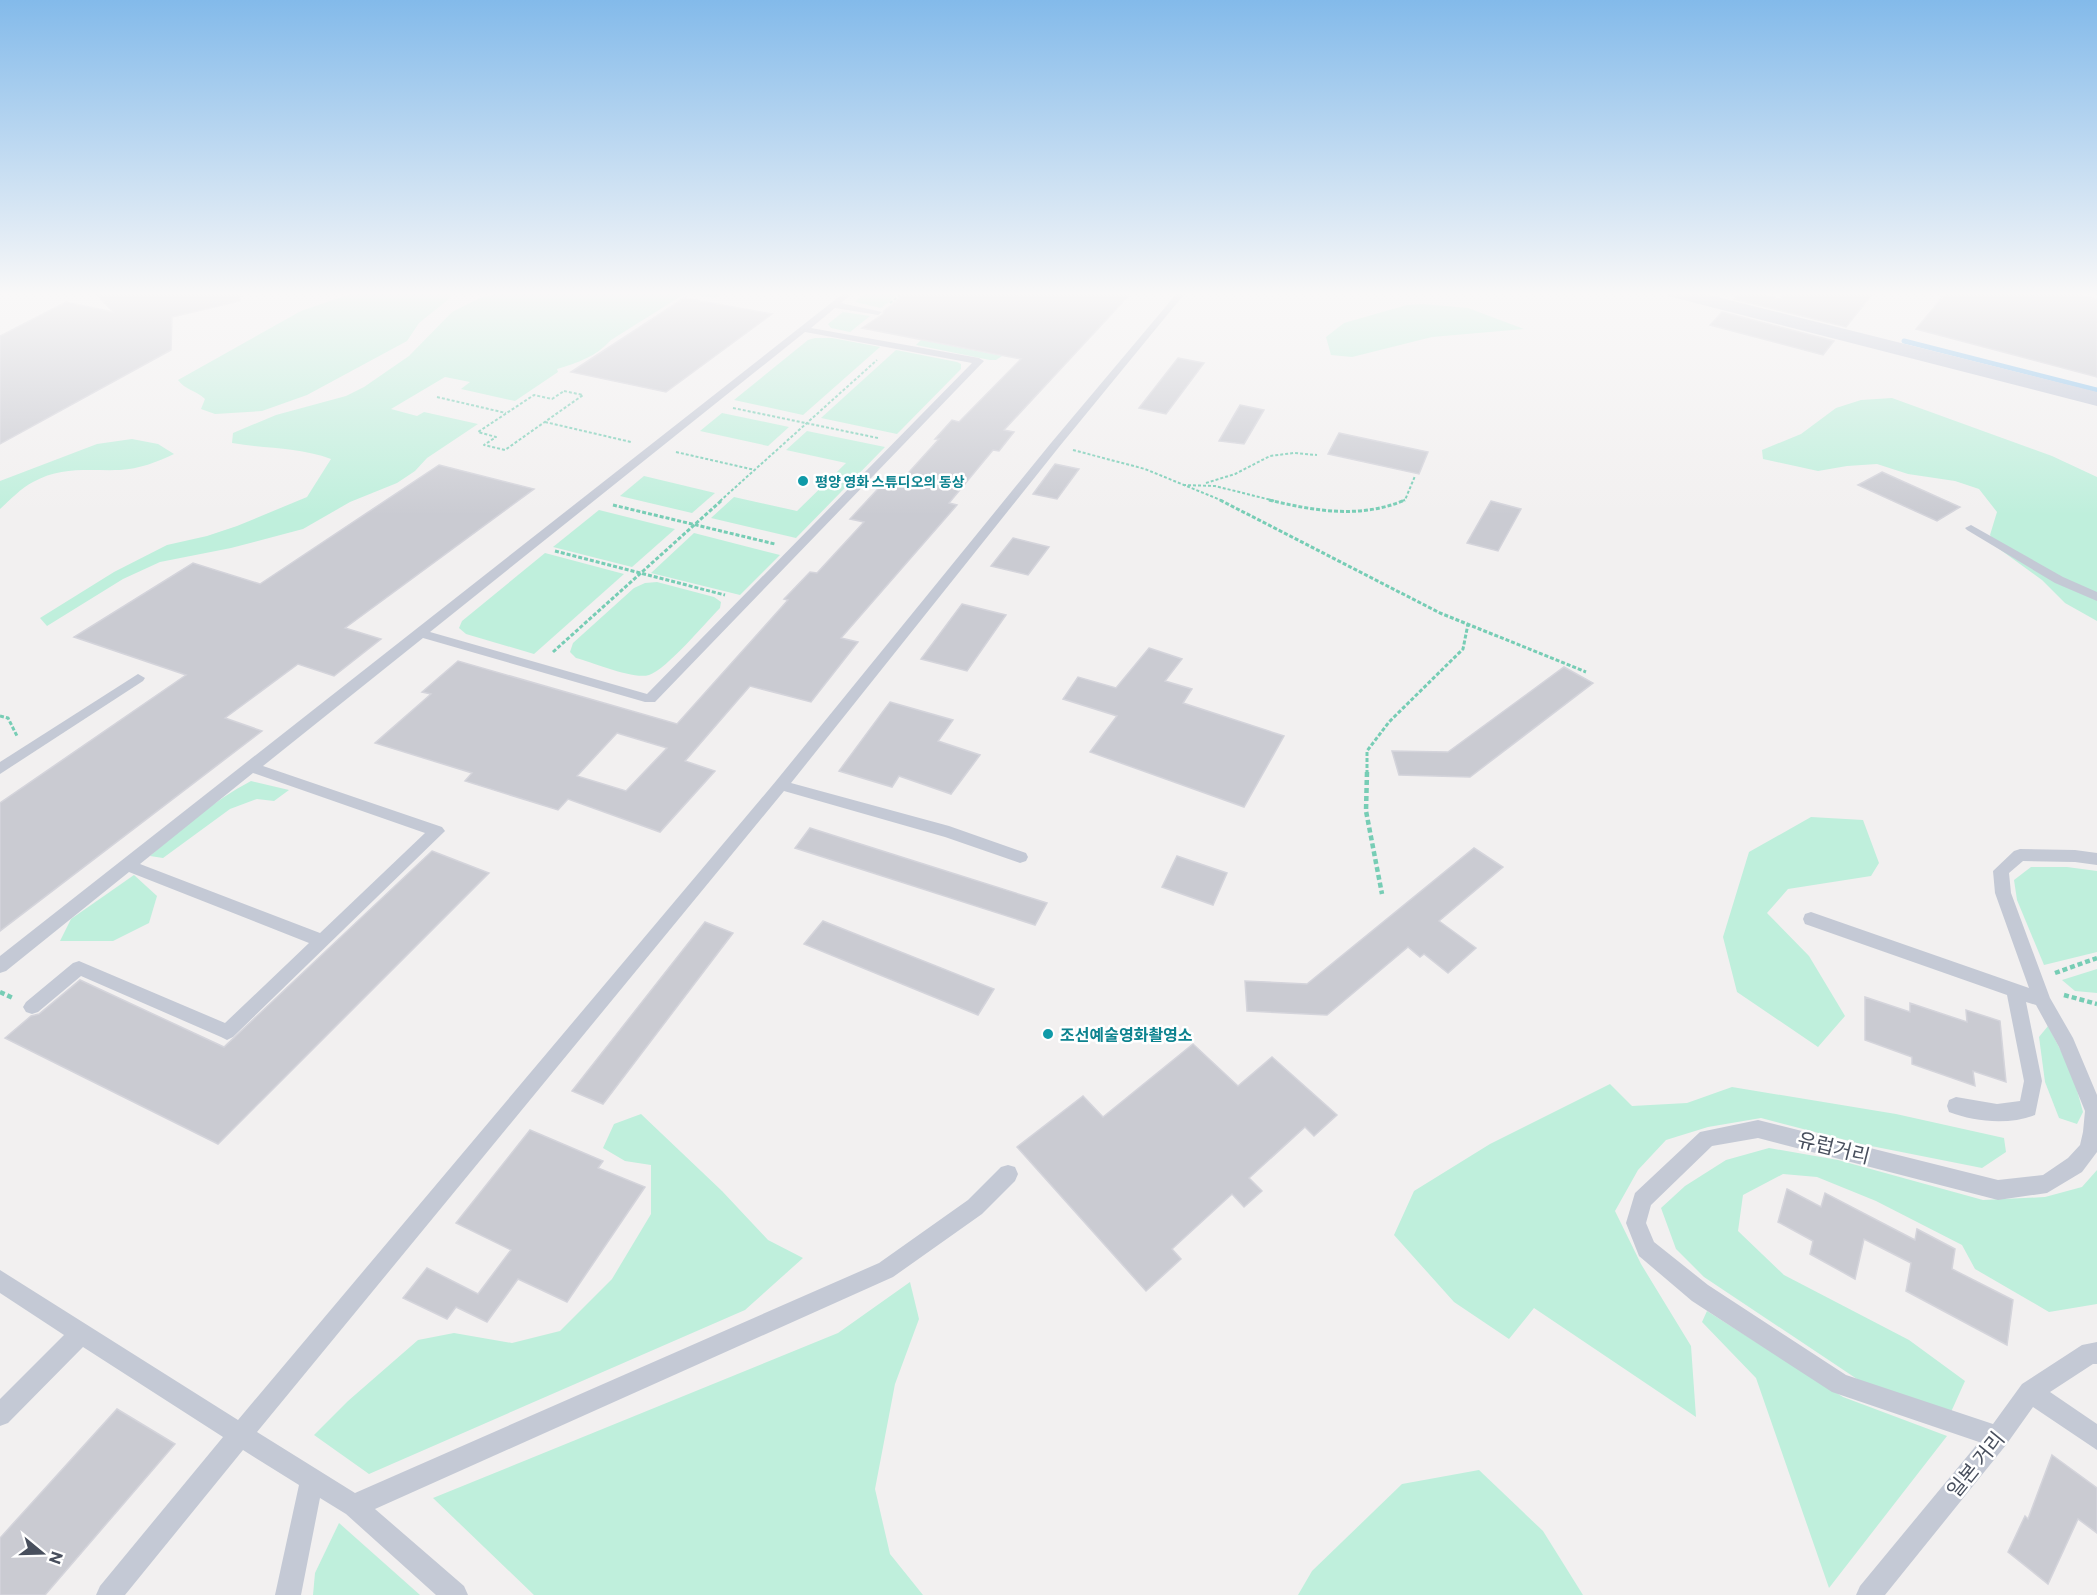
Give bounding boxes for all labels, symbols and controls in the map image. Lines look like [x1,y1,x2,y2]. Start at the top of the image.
place label: 평양 영화 스튜디오의 동상 [815,473,965,490]
marker: 평양 영화 스튜디오의 동상 [796,474,810,488]
place label: 조선예술영화촬영소 [1060,1025,1193,1044]
marker: 조선예술영화촬영소 [1041,1027,1055,1041]
street label: 유럽거리 [1795,1126,1873,1168]
street label: 일본 거리 [1941,1426,2009,1502]
north arrow [12,1523,72,1583]
text: N [46,1549,68,1567]

